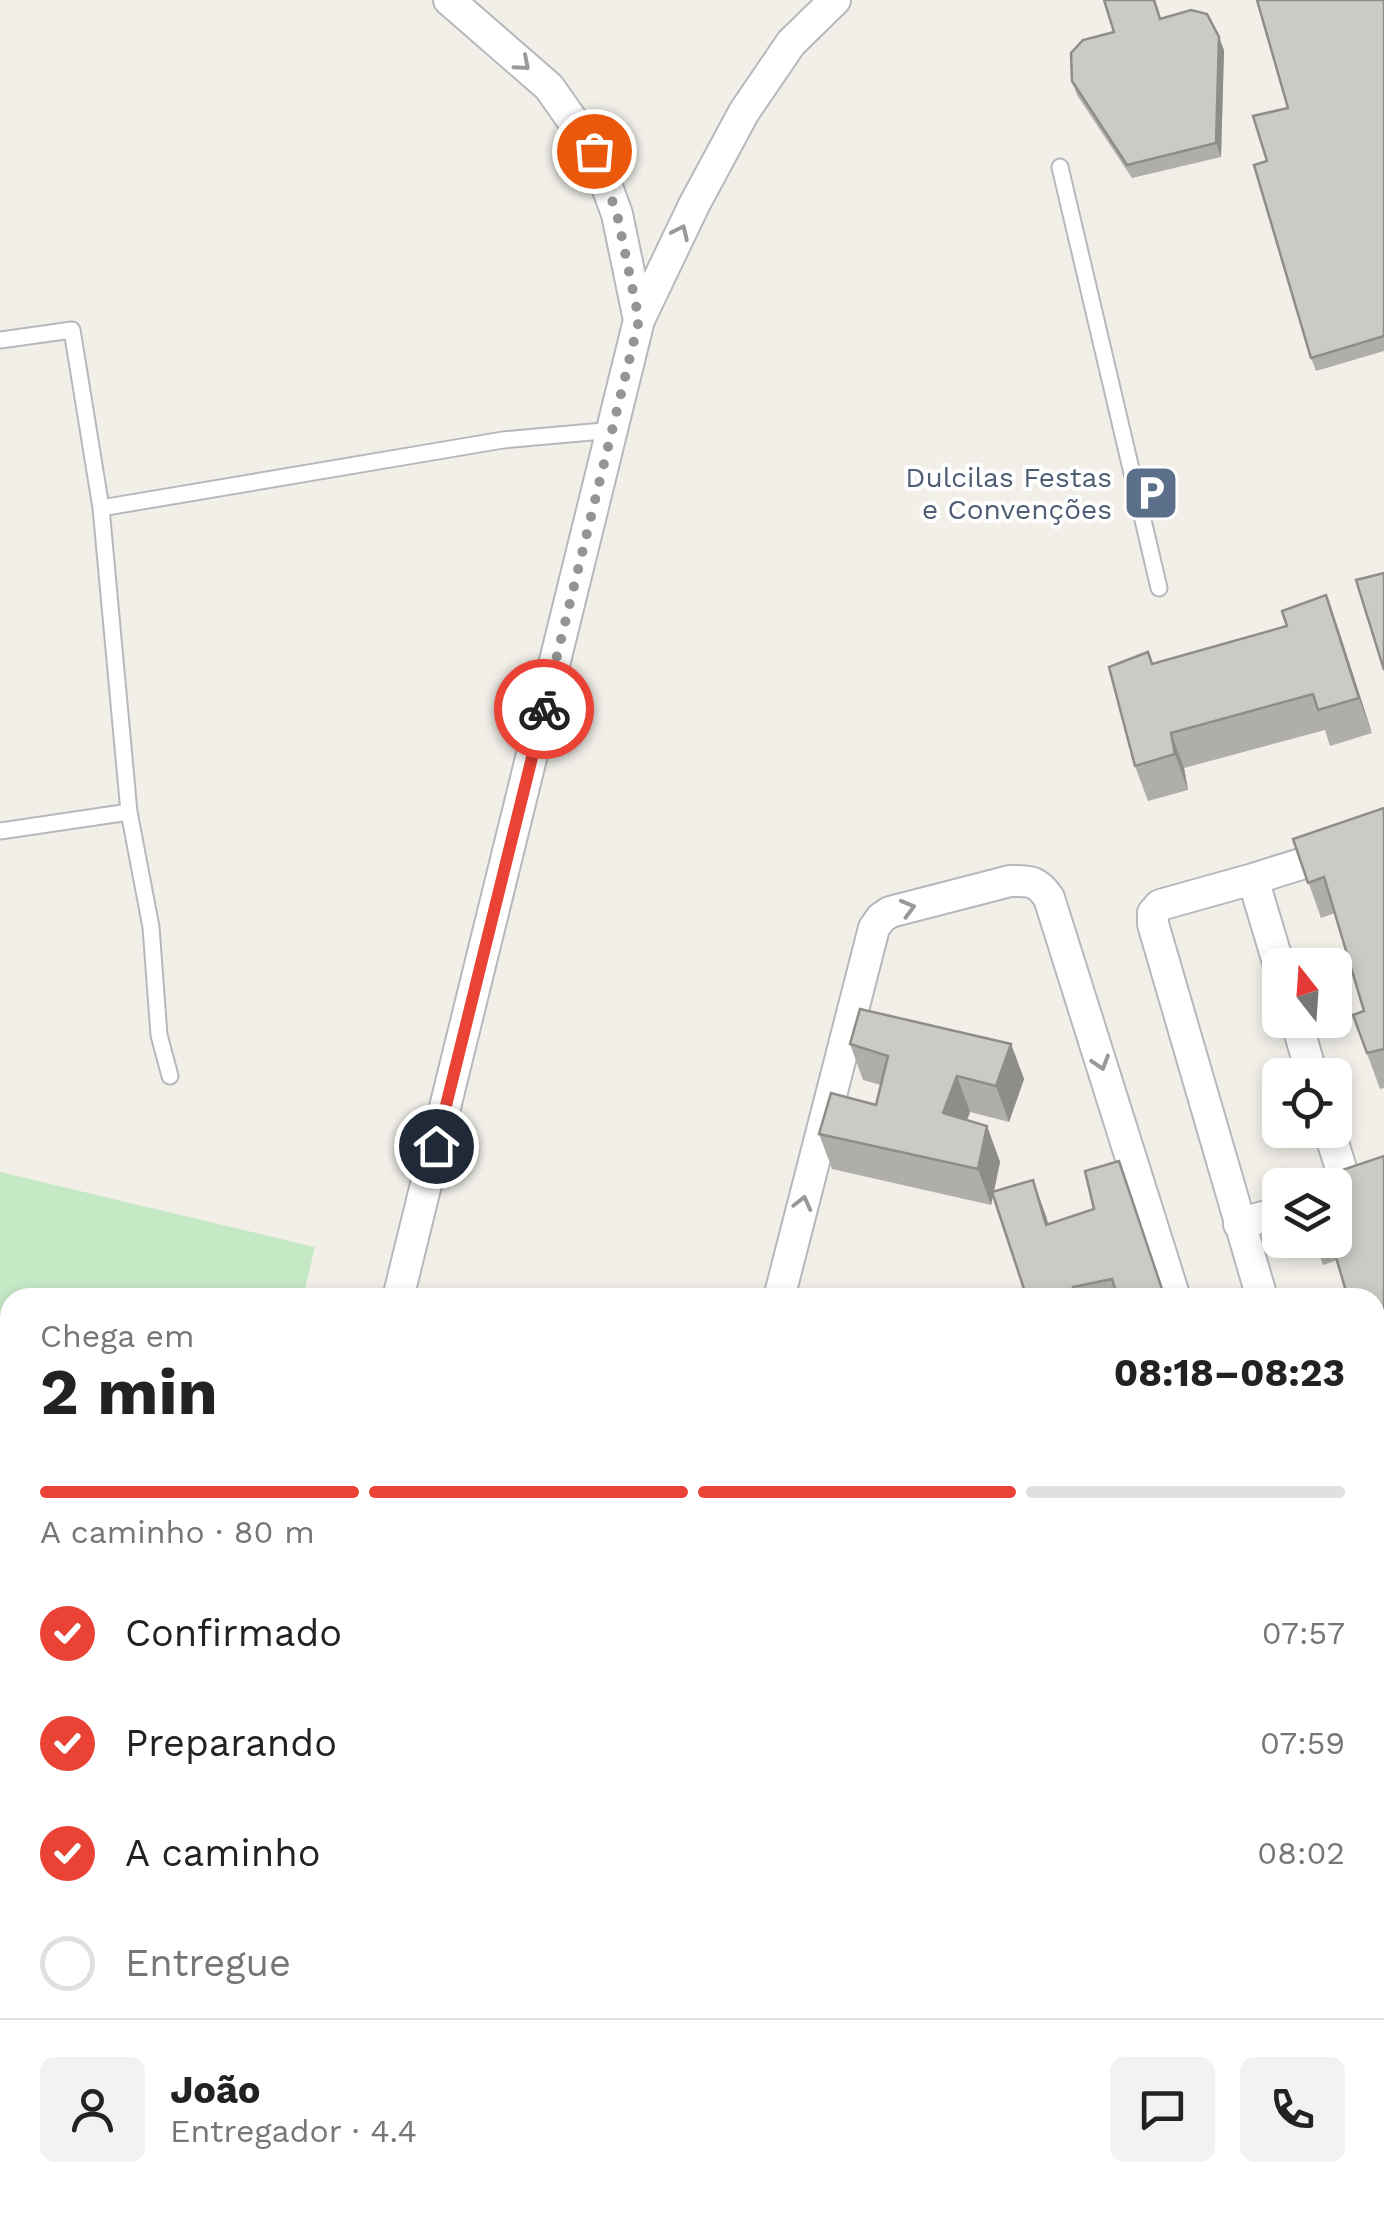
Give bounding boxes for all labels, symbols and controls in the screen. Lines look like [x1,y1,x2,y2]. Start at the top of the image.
one-way arrow [511,52,529,70]
pin [552,109,637,194]
icon: bag [567,124,622,179]
one-way arrow [668,224,688,242]
place label: Dulcilas Festas e Convenções [905,461,1112,526]
parking icon: Dulcilas Festas e Convenções [1121,463,1181,523]
courier [494,659,594,759]
icon: bike [517,682,572,737]
one-way arrow [899,898,916,919]
north arrow [1262,948,1352,1038]
map controls [1262,948,1352,1258]
one-way arrow [1089,1054,1110,1071]
button: locate [1262,1058,1352,1148]
pin [394,1104,479,1189]
icon: home [409,1119,464,1174]
button: layers [1262,1168,1352,1258]
one-way arrow [792,1195,813,1212]
text: Chega em [40,1317,195,1355]
text: 08:18–08:23 [1114,1351,1345,1395]
text: 2 min [40,1354,218,1430]
text: A caminho · 80 m [40,1513,315,1551]
icon: check [40,1606,95,1661]
text: Confirmado [125,1611,342,1655]
text: 07:57 [1262,1614,1345,1652]
icon: check [40,1716,95,1771]
text: Preparando [125,1721,337,1765]
text: 07:59 [1260,1724,1345,1762]
icon: check [40,1826,95,1881]
text: A caminho [125,1831,320,1875]
text: 08:02 [1257,1834,1345,1872]
text: Entregue [125,1941,291,1985]
button: person [40,2057,145,2162]
button: chat [1110,2057,1215,2162]
button: phone [1240,2057,1345,2162]
text: João [170,2068,261,2112]
text: Entregador · 4.4 [170,2112,417,2150]

